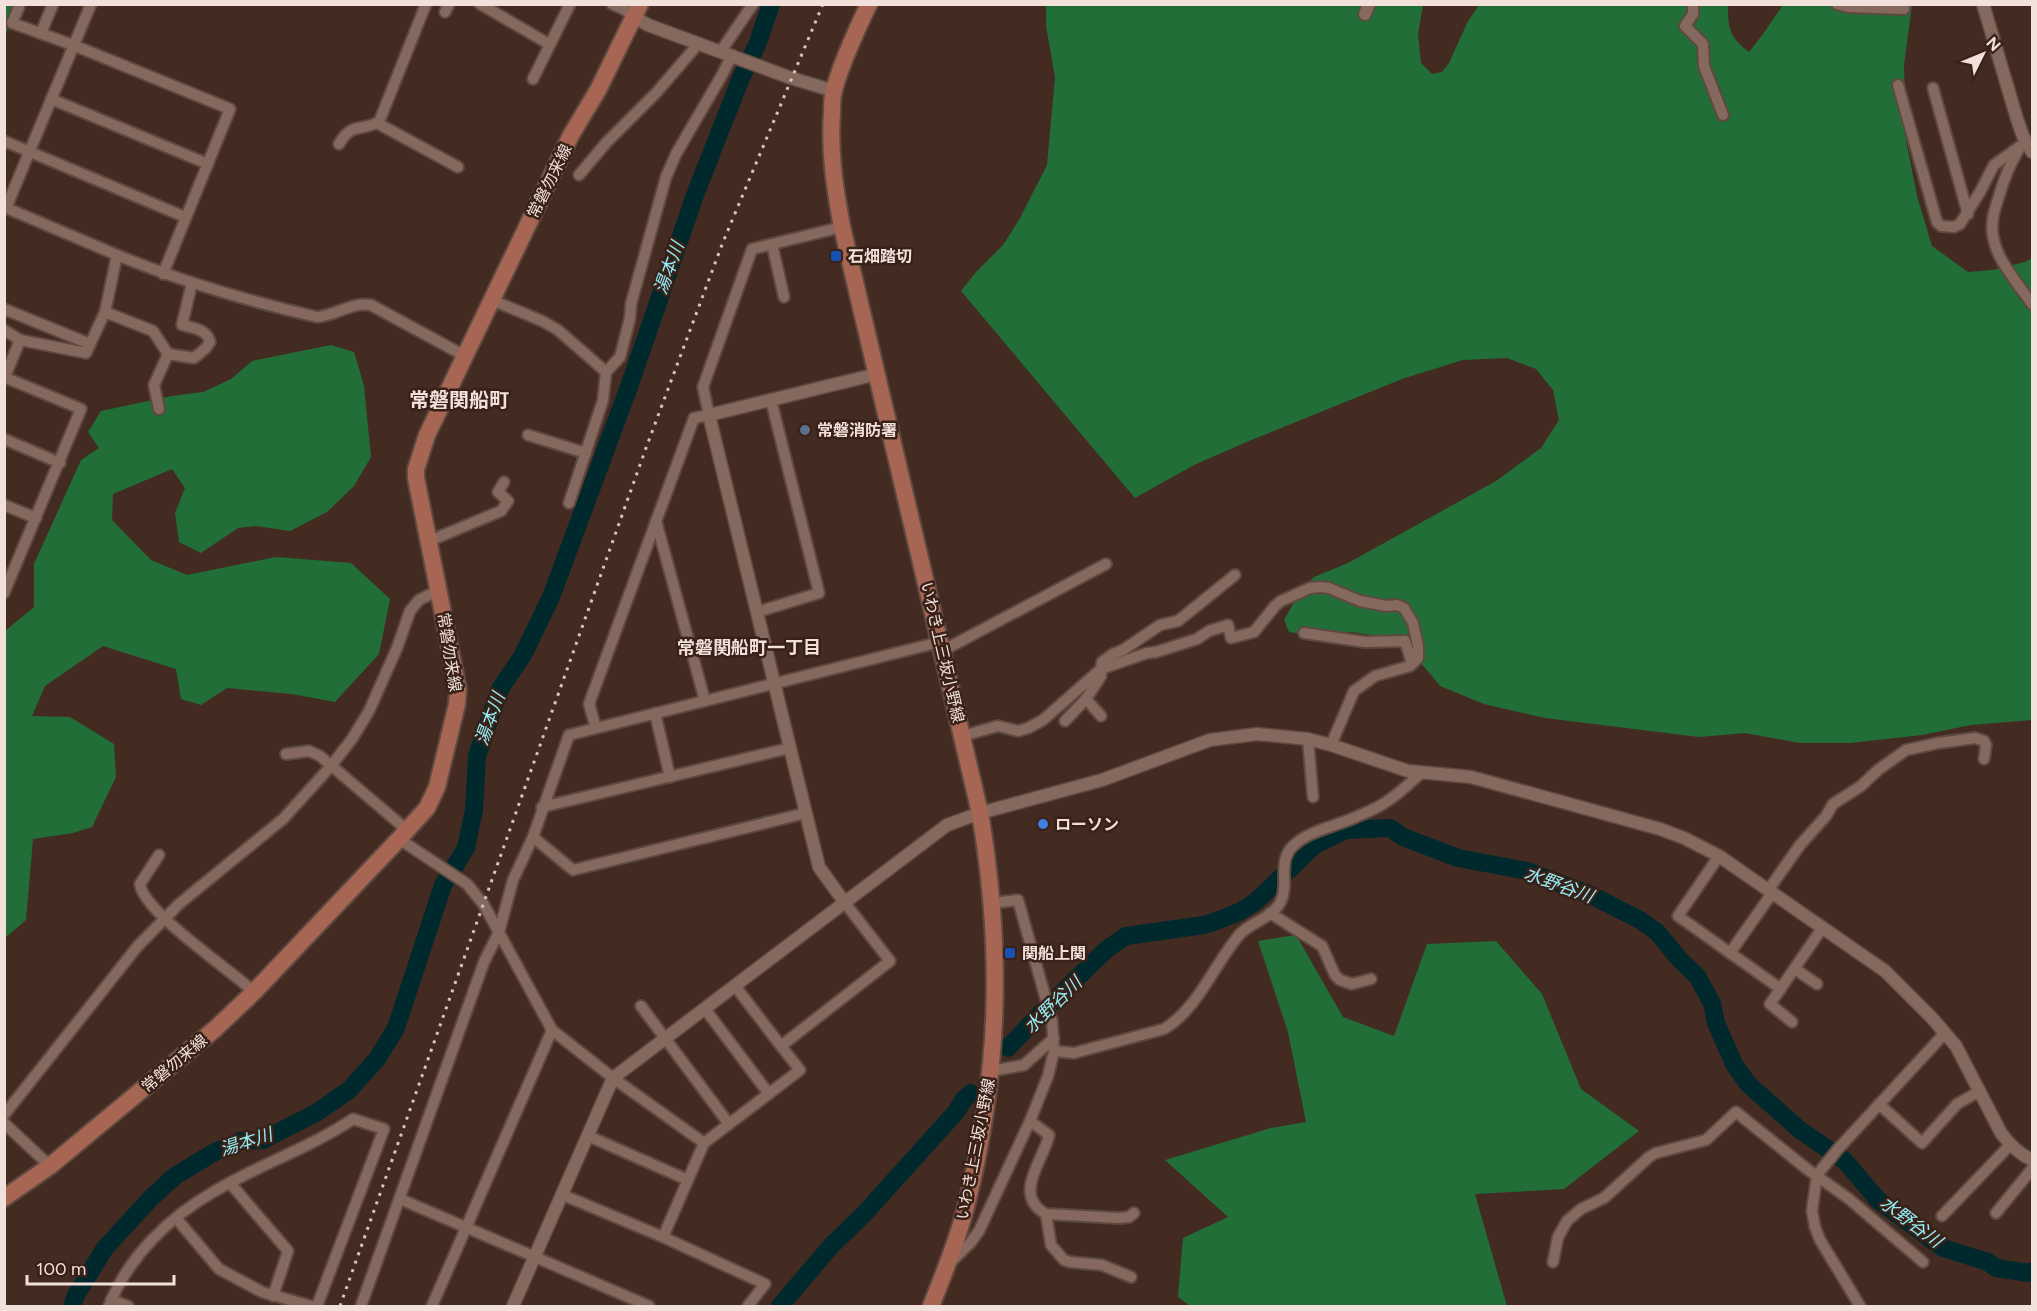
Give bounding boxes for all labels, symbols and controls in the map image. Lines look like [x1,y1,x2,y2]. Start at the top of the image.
north arrow [1953,24,2013,84]
text: N [1982,33,2005,55]
street label: 常磐勿来線 [523,141,576,221]
water label: 湯本川 [649,237,689,297]
place label: 石畑踏切 [848,247,912,266]
marker: 石畑踏切 [829,249,843,263]
district label: 常磐関船町 [409,388,509,412]
place label: 常磐消防署 [817,421,897,440]
marker: 常磐消防署 [798,423,812,437]
street label: いわき上三坂小野線 [917,580,968,724]
street label: 常磐勿来線 [434,611,465,693]
district label: 常磐関船町一丁目 [677,637,821,659]
water label: 湯本川 [470,688,510,748]
place label: ローソン [1055,815,1119,834]
marker: ローソン [1036,817,1050,831]
water label: 水野谷川 [1521,862,1598,908]
place label: 関船上関 [1022,944,1086,963]
marker: 関船上関 [1003,946,1017,960]
water label: 水野谷川 [1019,971,1088,1038]
street label: 常磐勿来線 [138,1030,211,1096]
street label: いわき上三坂小野線 [952,1077,999,1222]
water label: 湯本川 [217,1123,277,1161]
water label: 水野谷川 [1876,1192,1948,1254]
scale bar [27,1248,174,1286]
text: 100 m [36,1258,86,1280]

